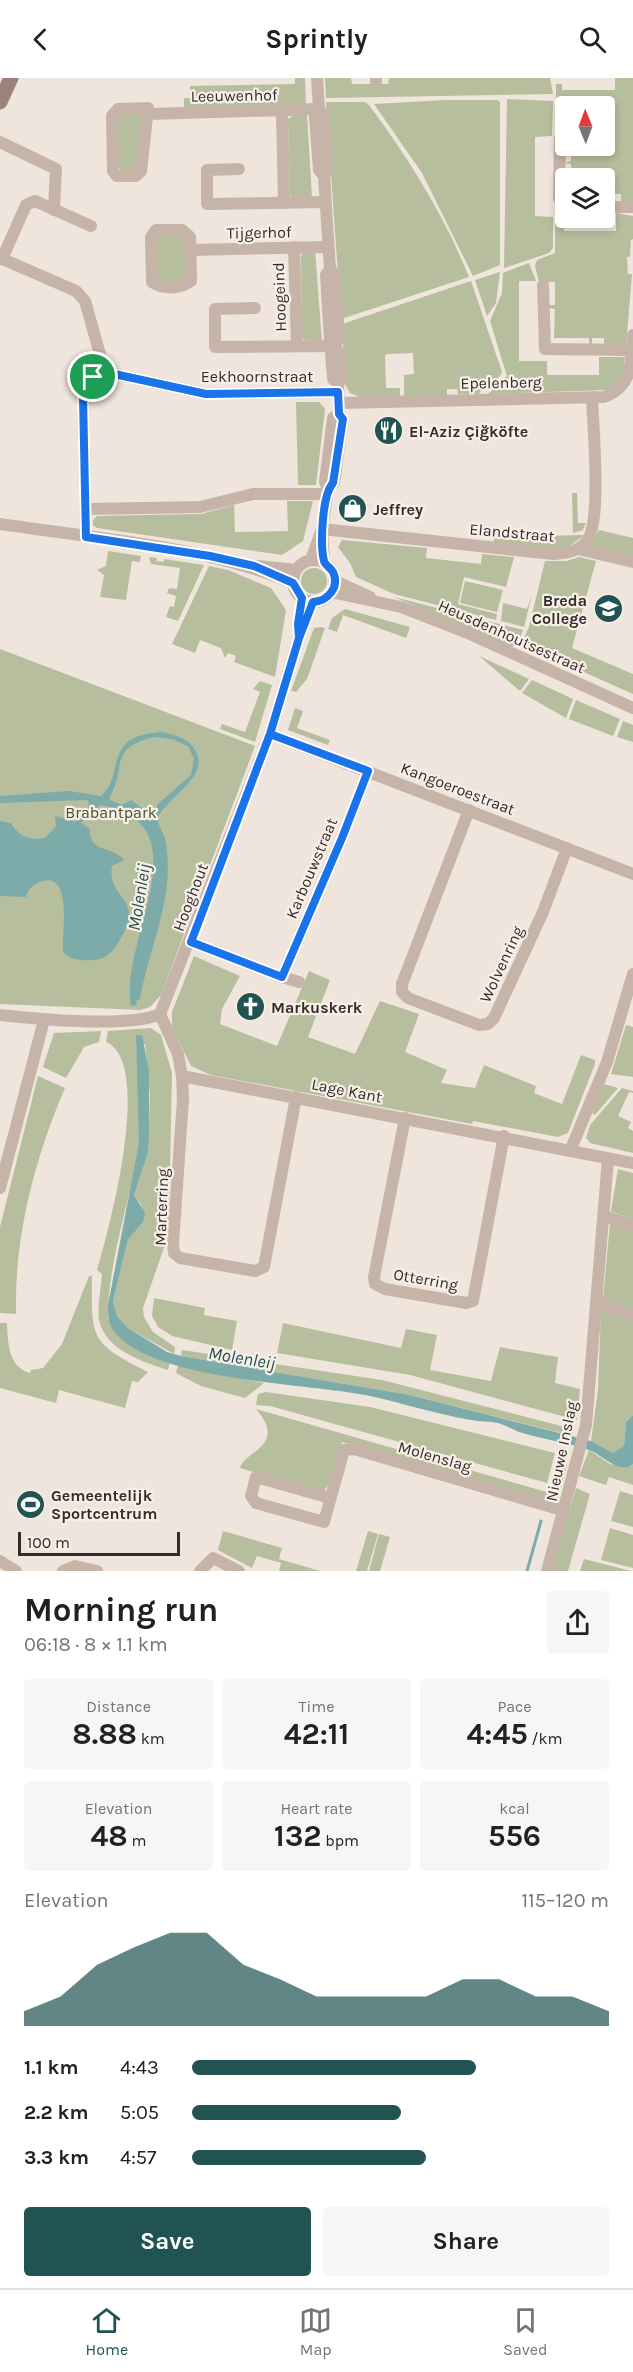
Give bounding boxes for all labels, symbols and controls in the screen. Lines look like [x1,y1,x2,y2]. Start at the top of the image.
icon: back [24,23,57,56]
text: Sprintly [265,23,368,55]
icon: search [576,23,609,56]
street label: Leeuwenhof [190,85,278,106]
north arrow [555,96,615,156]
map controls [555,96,615,228]
button: layers [555,168,615,228]
street label: Tijgerhof [226,222,292,243]
street label: Hoogeind [269,262,290,332]
pin [67,351,118,402]
icon: arrive [76,360,109,393]
street label: Eekhoornstraat [201,367,313,386]
street label: Epelenberg [460,372,542,393]
restaurant icon: El-Aziz Çiğköfte [372,415,404,447]
place label: El-Aziz Çiğköfte [409,422,528,441]
shop icon: Jeffrey [336,493,368,525]
place label: Jeffrey [373,500,423,519]
street label: Elandstraat [469,519,555,546]
place label: Breda College [532,591,587,628]
school or university icon: Breda College [592,593,624,625]
street label: Heusdenhoutsestraat [435,595,588,677]
street label: Kangoeroestraat [398,758,518,819]
park label: Brabantpark [65,803,157,822]
street label: Karbouwstraat [282,815,341,921]
street label: Hooghout [169,860,212,934]
water label: Molenleij [123,862,155,932]
street label: Wolvenring [475,923,527,1005]
church icon: Markuskerk [234,991,266,1023]
place label: Markuskerk [271,998,363,1017]
street label: Lage Kant [310,1074,384,1107]
street label: Marterring [151,1168,172,1246]
street label: Otterring [392,1264,460,1295]
water label: Molenleij [207,1342,277,1374]
street label: Nieuwe Inslag [542,1399,581,1503]
street label: Molenslag [396,1437,474,1476]
place label: Gemeentelijk Sportcentrum [51,1486,157,1523]
sports icon: Gemeentelijk Sportcentrum [14,1488,46,1520]
scale bar [18,1529,180,1556]
text: 100 m [27,1533,70,1552]
text: Morning run [24,1591,218,1629]
button: share [546,1591,609,1654]
text: 06:18 · 8 × 1.1 km [24,1633,168,1656]
text: Distance [86,1697,151,1716]
text: Time [299,1697,334,1716]
text: Pace [497,1697,532,1716]
text: 8.88 [72,1716,137,1752]
text: 42:11 [284,1716,349,1752]
text: 4:45 [467,1716,528,1752]
text: km [137,1729,165,1748]
text: /km [528,1729,562,1748]
text: Elevation [85,1799,152,1818]
text: Heart rate [280,1799,353,1818]
text: kcal [499,1799,530,1818]
text: 48 [90,1818,128,1854]
text: 132 [274,1818,321,1854]
text: 556 [488,1818,541,1854]
text: m [128,1831,147,1850]
text: bpm [321,1831,359,1850]
text: Elevation [24,1889,109,1912]
text: 115–120 m [522,1889,609,1912]
text: 1.1 km [24,2056,78,2079]
text: 4:43 [120,2056,159,2079]
text: 2.2 km [24,2101,88,2124]
text: 5:05 [120,2101,159,2124]
text: 3.3 km [24,2146,89,2169]
text: 4:57 [120,2146,156,2169]
button: Save [24,2207,311,2276]
button: Share [323,2207,609,2276]
tab: Home [86,2304,128,2359]
tab: Map [299,2304,332,2359]
tab: Saved [503,2304,547,2359]

